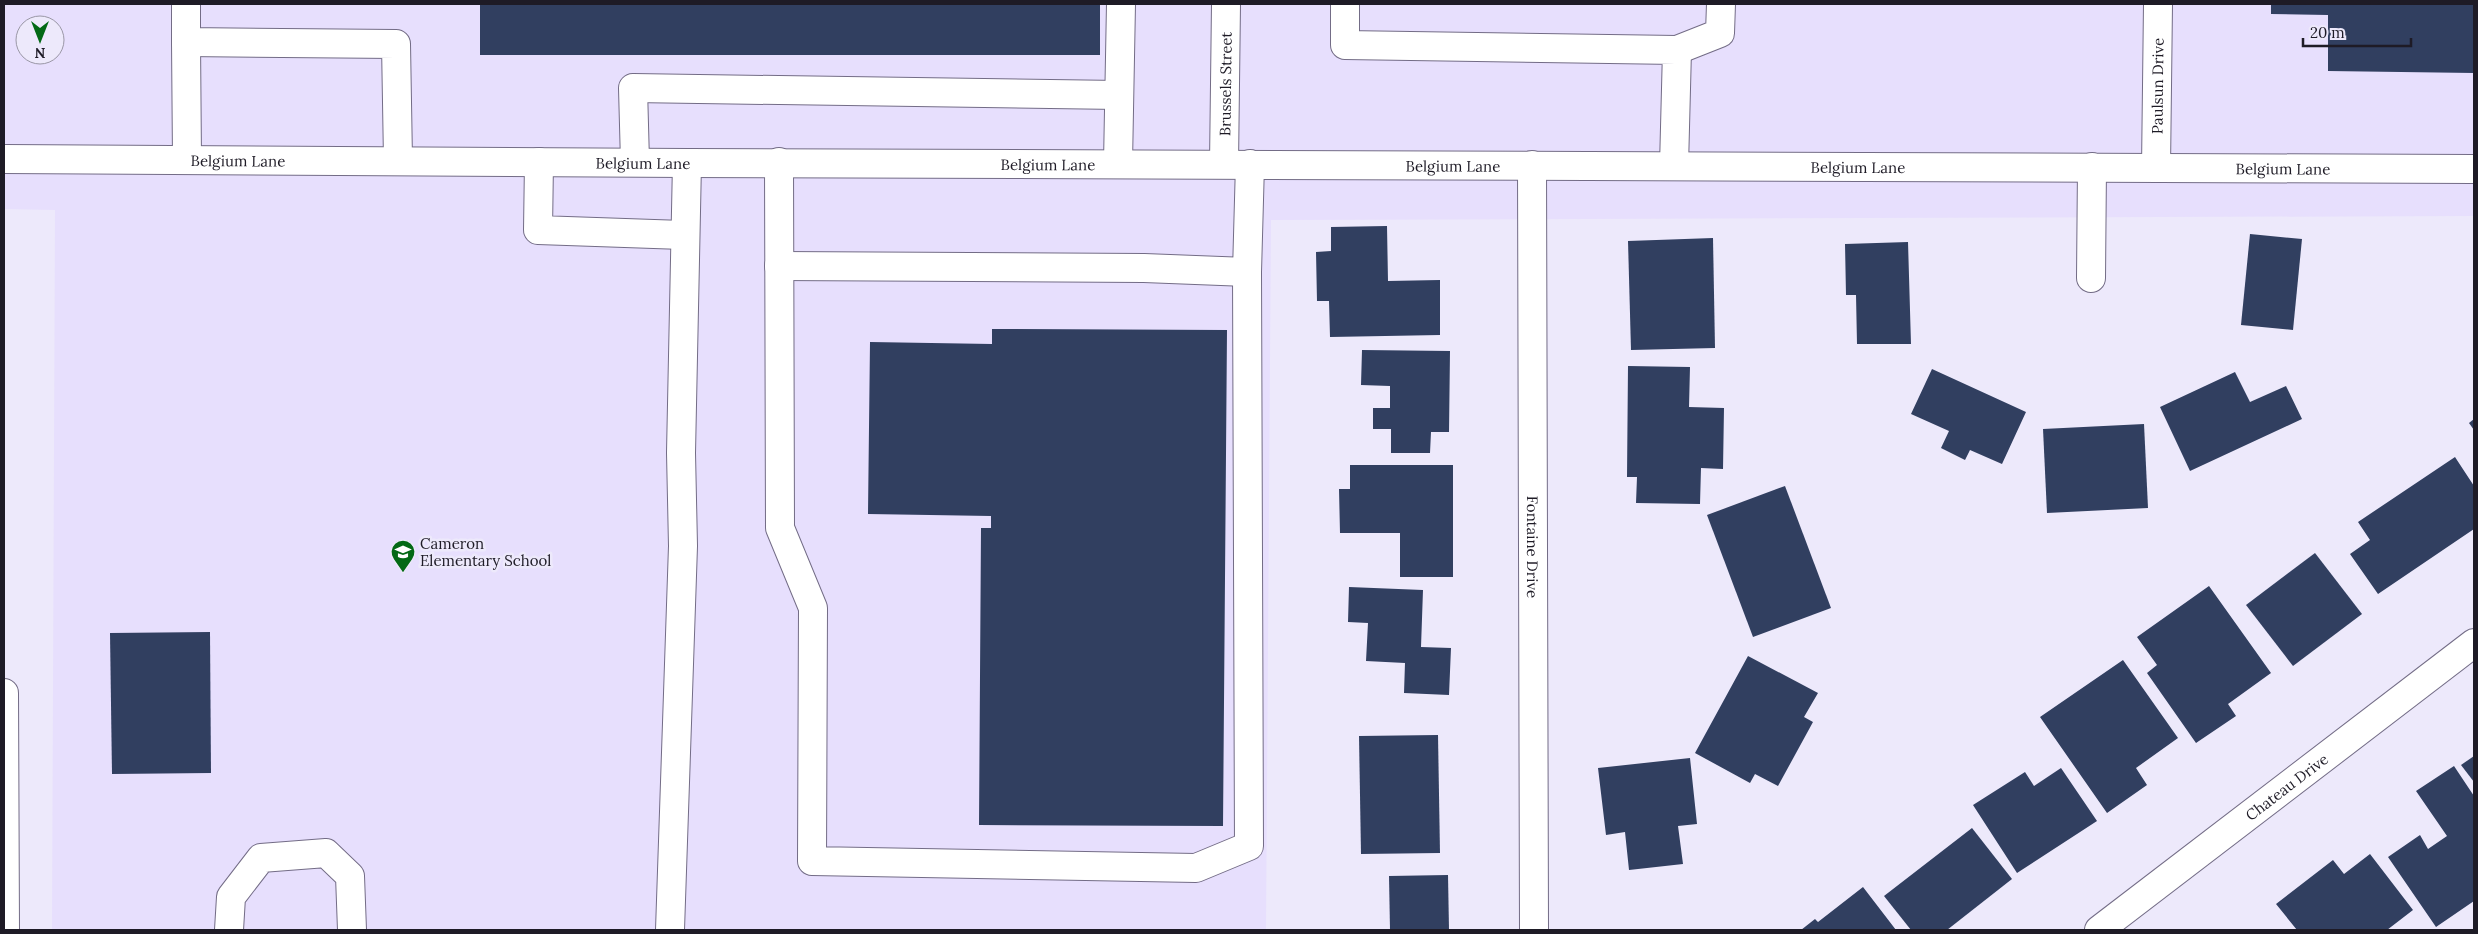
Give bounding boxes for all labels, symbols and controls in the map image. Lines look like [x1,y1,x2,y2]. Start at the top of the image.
north arrow [15,15,65,65]
scale bar [2303,15,2410,47]
text: 20 m [2310,23,2345,42]
street label: Brussels Street [1215,32,1235,136]
street label: Paulsun Drive [2147,38,2167,134]
text: N [34,44,45,62]
street label: Belgium Lane [191,151,285,170]
street label: Belgium Lane [596,153,690,173]
street label: Belgium Lane [1001,155,1095,174]
street label: Belgium Lane [1406,156,1500,175]
street label: Belgium Lane [1811,157,1905,177]
street label: Belgium Lane [2236,159,2330,178]
street label: Fontaine Drive [1523,496,1543,598]
place label: Cameron Elementary School [420,534,551,570]
school or university icon: Cameron Elementary School [390,539,416,573]
street label: Chateau Drive [2241,749,2332,824]

